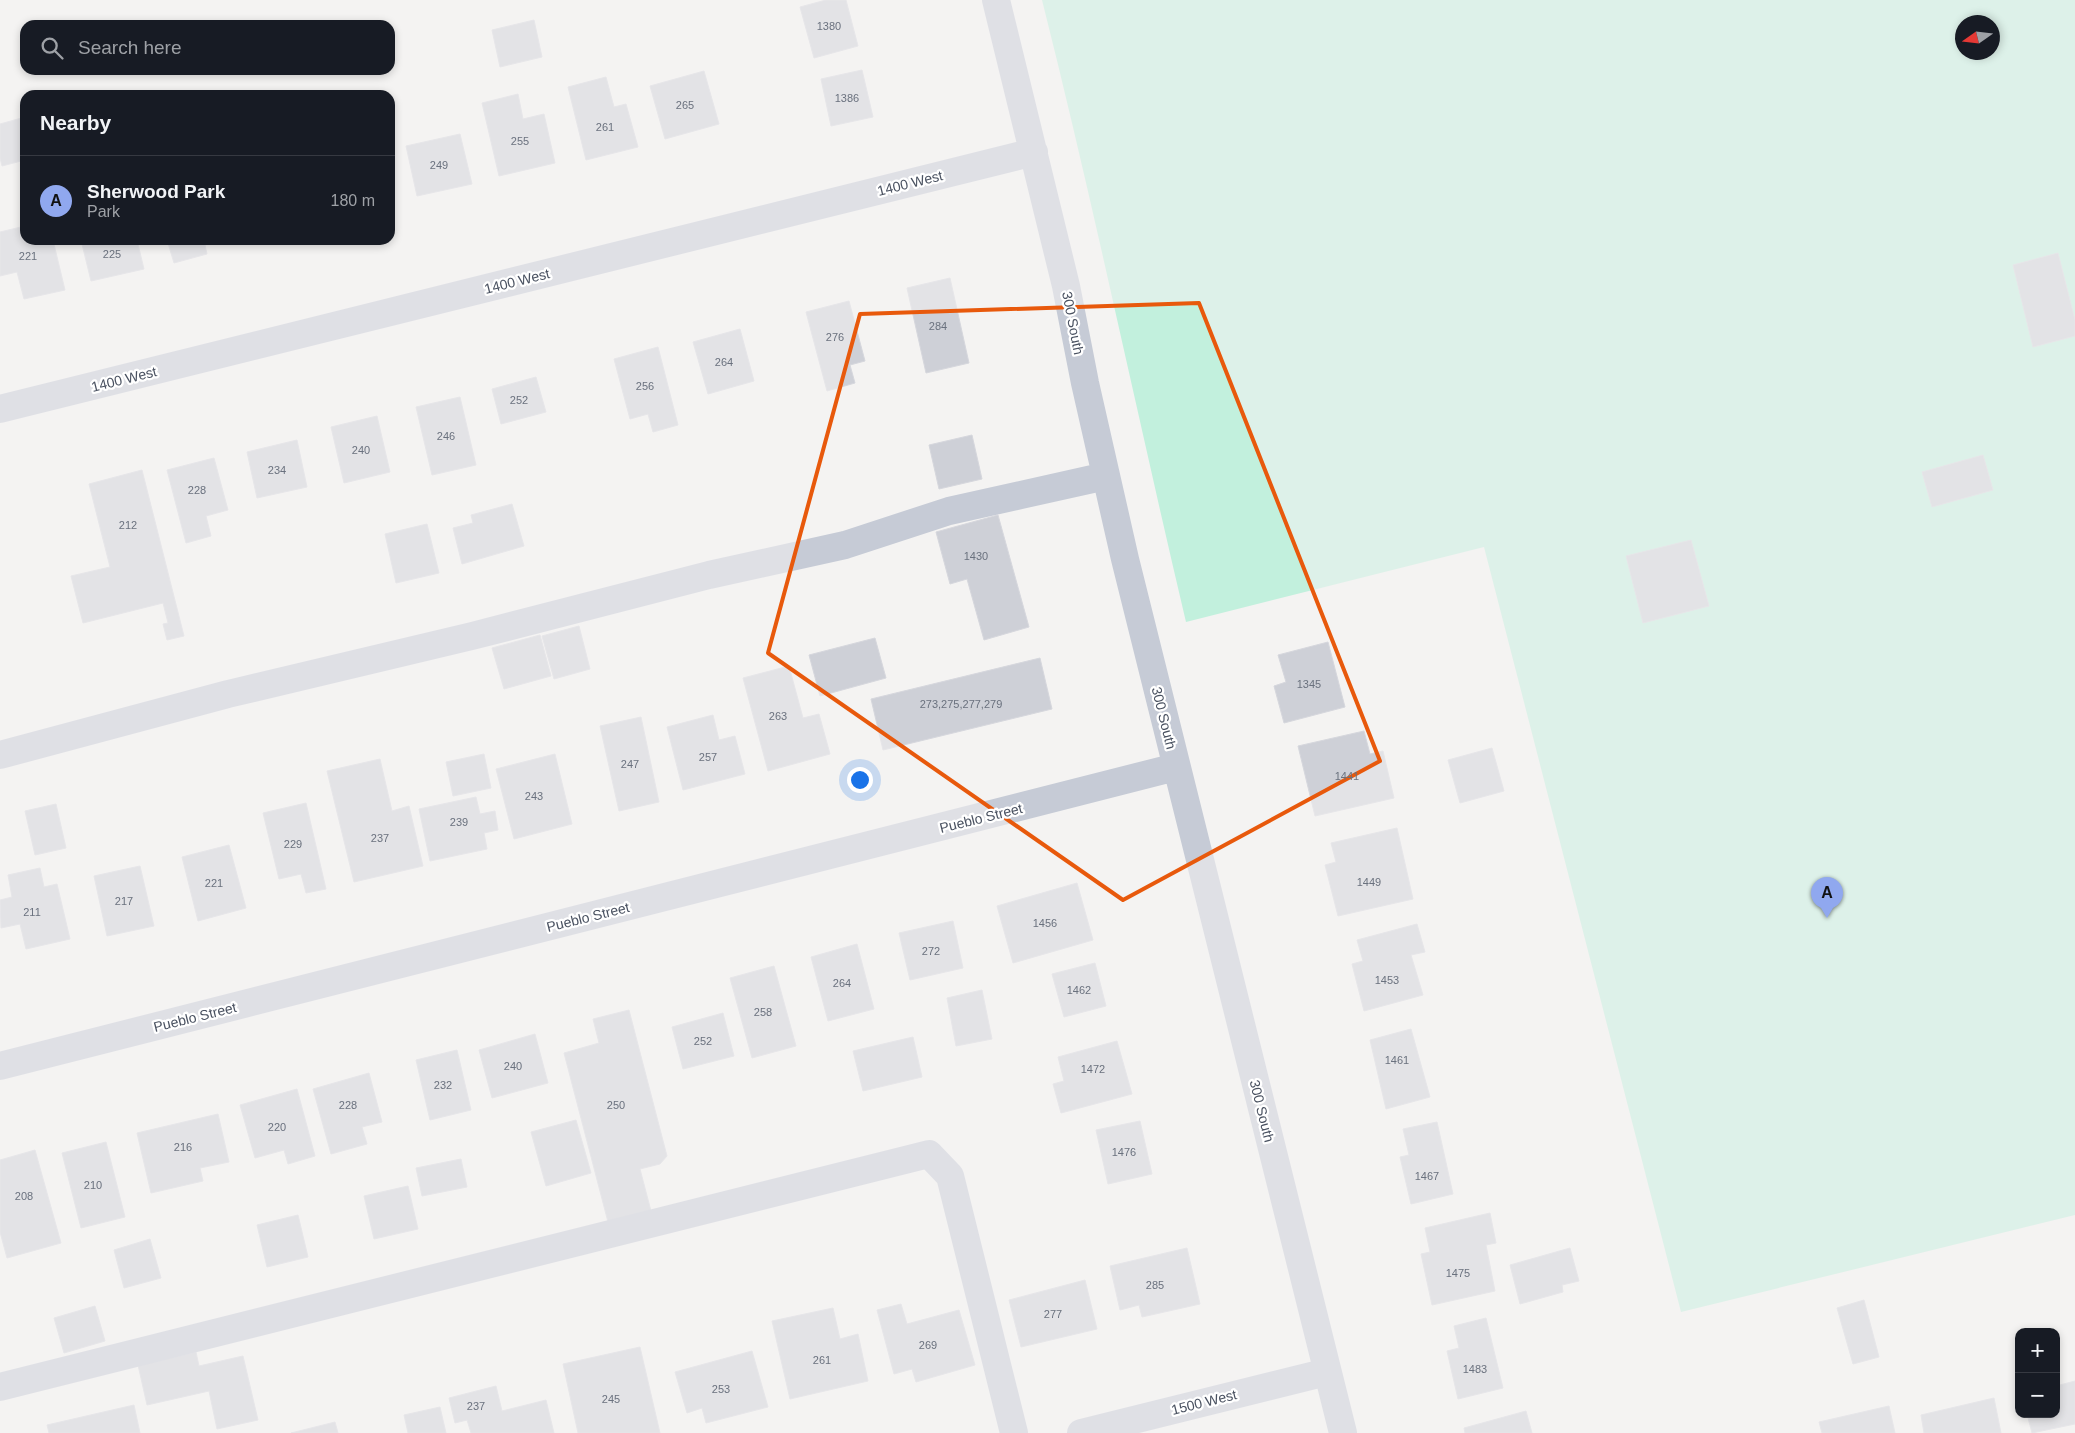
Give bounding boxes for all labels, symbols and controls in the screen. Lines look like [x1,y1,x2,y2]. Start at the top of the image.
north arrow [1955,15,2000,60]
search box [20,20,395,75]
house number: 1380 [817,20,841,32]
icon: search [38,34,66,62]
text: Search here [78,37,182,58]
house number: 1386 [835,92,859,104]
house number: 265 [676,99,694,111]
text: Nearby [40,111,111,134]
house number: 261 [596,121,614,133]
house number: 255 [511,135,529,147]
house number: 249 [430,159,448,171]
street label: 1400 West [876,167,944,199]
text: Sherwood Park [87,181,225,202]
text: A [50,192,62,209]
text: 180 m [331,192,375,209]
text: Park [87,203,120,220]
house number: 225 [103,248,121,260]
house number: 221 [19,250,37,262]
street label: 1400 West [483,265,551,297]
street label: 300 South [1059,290,1087,356]
house number: 284 [929,320,947,332]
house number: 276 [826,331,844,343]
house number: 264 [715,356,733,368]
street label: 1400 West [90,363,158,395]
house number: 256 [636,380,654,392]
house number: 252 [510,394,528,406]
house number: 246 [437,430,455,442]
house number: 240 [352,444,370,456]
house number: 234 [268,464,286,476]
house number: 228 [188,484,206,496]
house number: 212 [119,519,137,531]
house number: 1430 [964,550,988,562]
house number: 1345 [1297,678,1321,690]
street label: 300 South [1149,685,1179,751]
house number: 273,275,277,279 [920,698,1002,710]
house number: 263 [769,710,787,722]
house number: 257 [699,751,717,763]
house number: 247 [621,758,639,770]
your location [847,767,873,793]
house number: 1441 [1335,770,1359,782]
house number: 243 [525,790,543,802]
street label: Pueblo Street [938,800,1024,836]
house number: 239 [450,816,468,828]
house number: 237 [371,832,389,844]
house number: 229 [284,838,302,850]
house number: 1449 [1357,876,1381,888]
house number: 221 [205,877,223,889]
pin: A [1811,877,1843,918]
house number: 217 [115,895,133,907]
street label: Pueblo Street [545,899,631,935]
house number: 211 [23,906,41,918]
house number: 1456 [1033,917,1057,929]
house number: 272 [922,945,940,957]
house number: 1453 [1375,974,1399,986]
house number: 264 [833,977,851,989]
house number: 1462 [1067,984,1091,996]
street label: Pueblo Street [152,999,238,1035]
house number: 258 [754,1006,772,1018]
house number: 252 [694,1035,712,1047]
house number: 1461 [1385,1054,1409,1066]
house number: 240 [504,1060,522,1072]
house number: 1472 [1081,1063,1105,1075]
street label: 300 South [1247,1078,1277,1144]
house number: 232 [434,1079,452,1091]
house number: 228 [339,1099,357,1111]
house number: 250 [607,1099,625,1111]
house number: 220 [268,1121,286,1133]
house number: 216 [174,1141,192,1153]
house number: 1476 [1112,1146,1136,1158]
house number: 1467 [1415,1170,1439,1182]
house number: 210 [84,1179,102,1191]
house number: 208 [15,1190,33,1202]
house number: 1475 [1446,1267,1470,1279]
house number: 285 [1146,1279,1164,1291]
house number: 277 [1044,1308,1062,1320]
map controls [2015,1328,2060,1418]
button: + [2015,1328,2060,1373]
house number: 269 [919,1339,937,1351]
house number: 261 [813,1354,831,1366]
house number: 1483 [1463,1363,1487,1375]
button: − [2015,1373,2060,1418]
house number: 253 [712,1383,730,1395]
street label: 1500 West [1170,1386,1238,1418]
house number: 245 [602,1393,620,1405]
house number: 237 [467,1400,485,1412]

